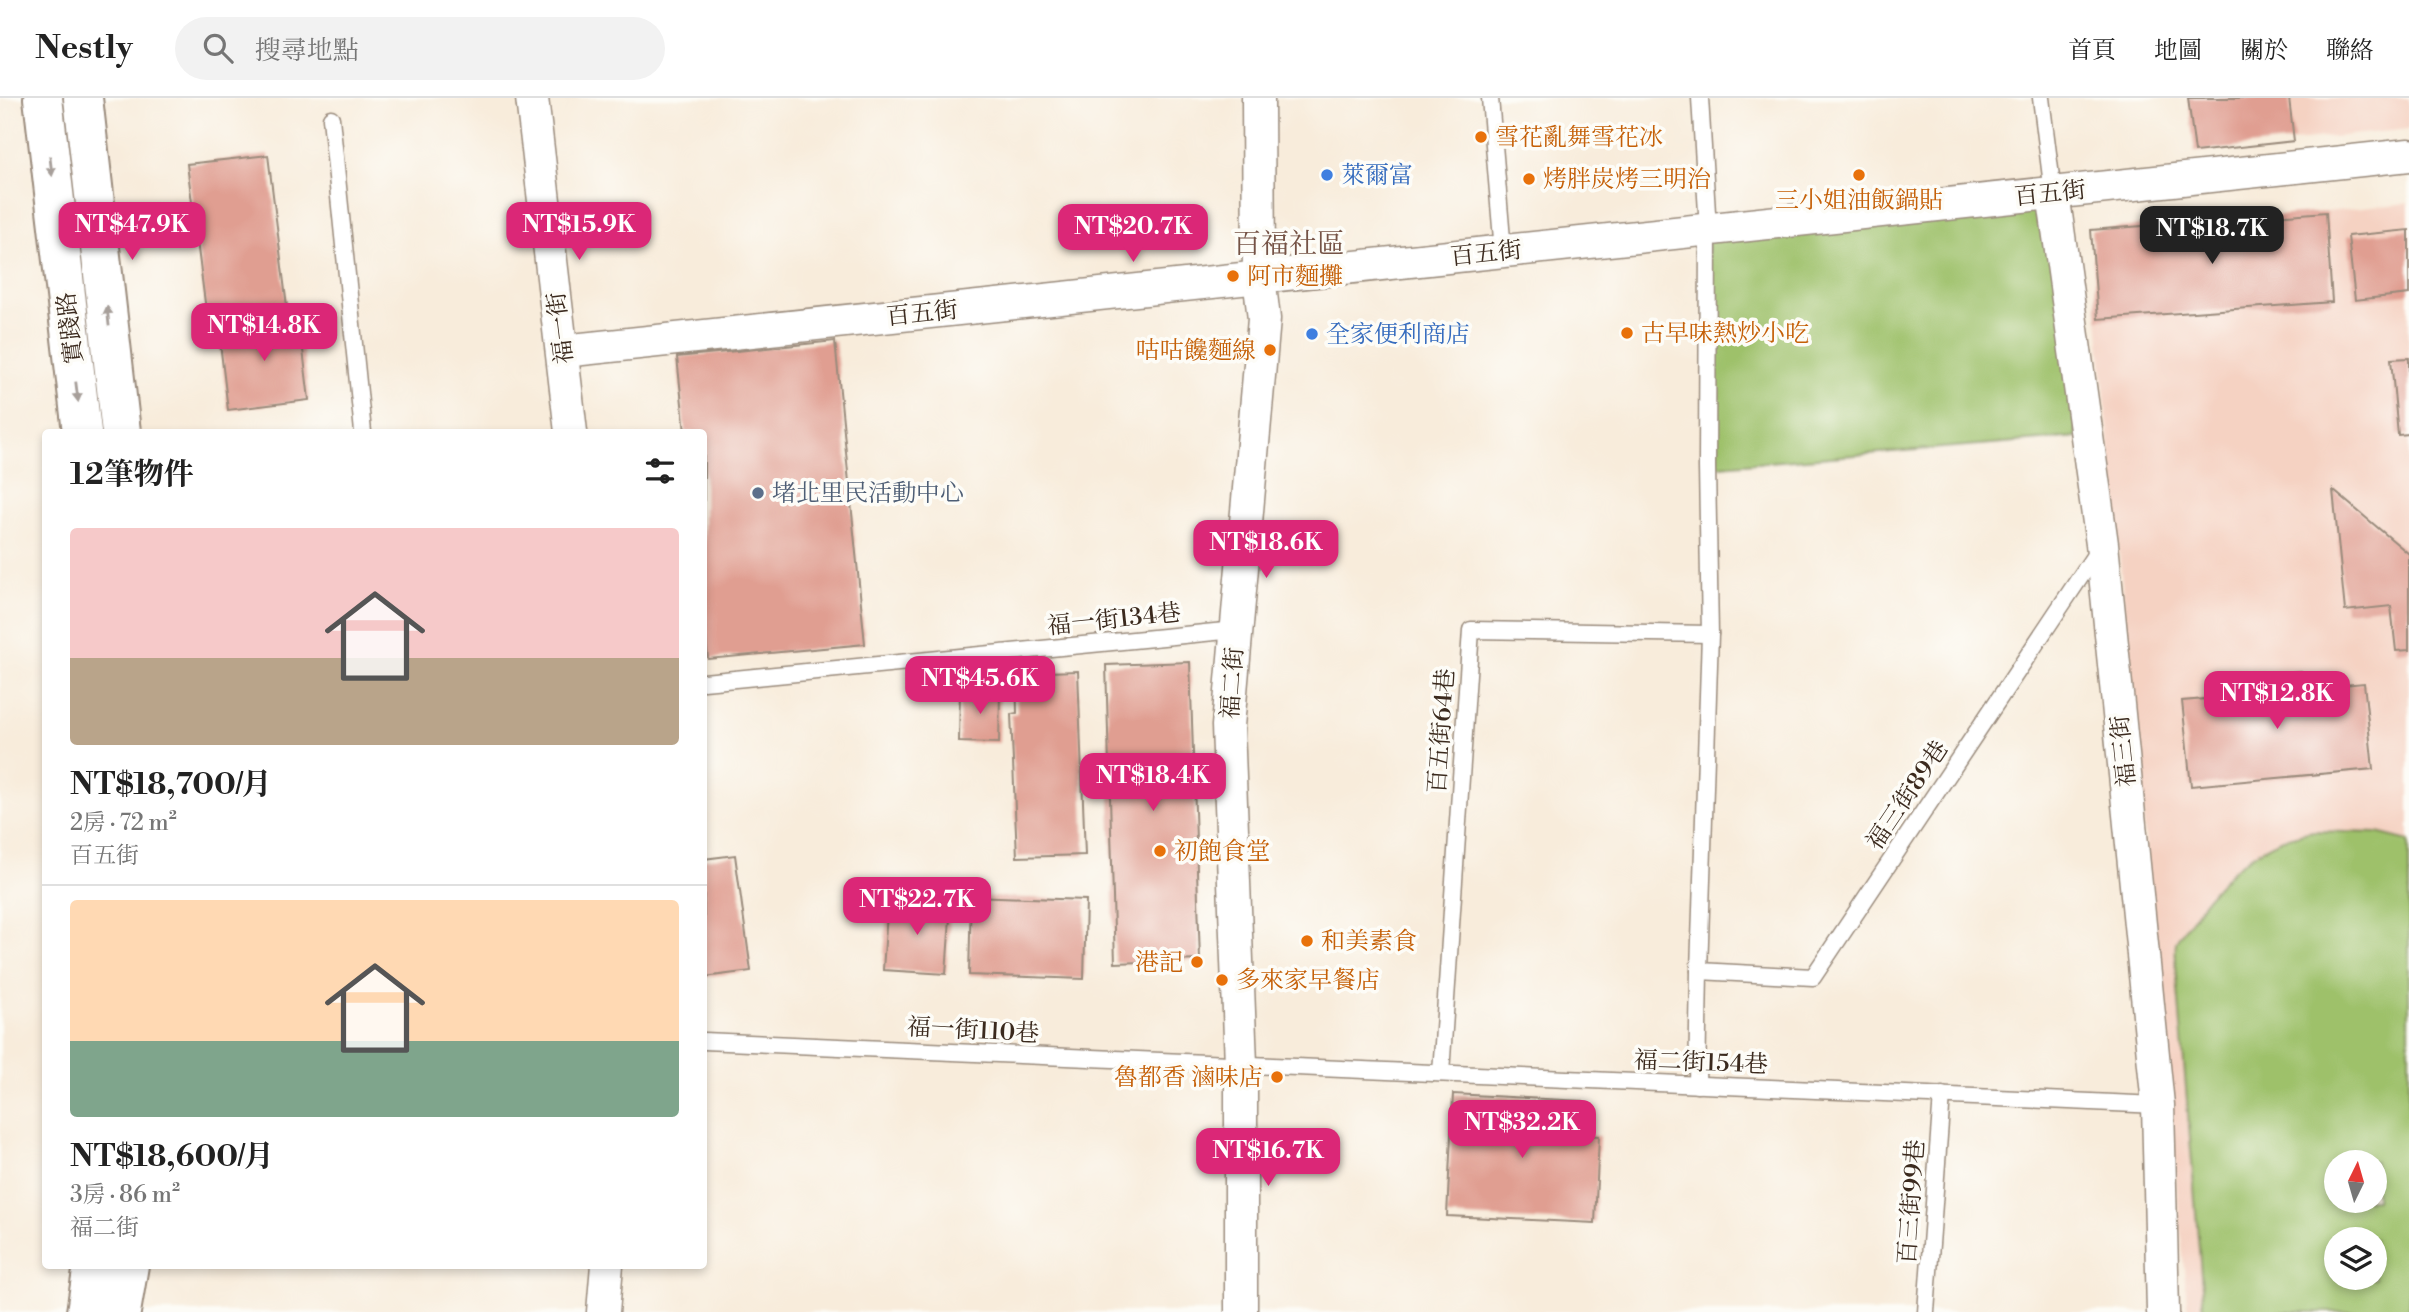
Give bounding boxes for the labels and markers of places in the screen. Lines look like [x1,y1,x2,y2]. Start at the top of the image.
place label: 雪花亂舞雪花冰 [1495,123,1663,153]
marker: 雪花亂舞雪花冰 [1473,129,1489,145]
place label: 萊爾富 [1341,161,1413,191]
place label: 烤胖炭烤三明治 [1543,165,1711,195]
marker: 萊爾富 [1319,167,1335,183]
marker: 三小姐油飯鍋貼 [1851,167,1867,183]
marker: 烤胖炭烤三明治 [1521,171,1537,187]
place label: 三小姐油飯鍋貼 [1775,186,1943,216]
pin: NT$47.9K [60,202,204,262]
pin: NT$15.9K [507,202,651,262]
pin: NT$20.7K [1061,204,1205,264]
pin: NT$18.7K [2140,206,2284,266]
place label: 阿市麵攤 [1247,262,1343,292]
marker: 阿市麵攤 [1225,268,1241,284]
pin: NT$14.8K [192,303,336,363]
place label: 古早味熱炒小吃 [1641,319,1809,349]
place label: 全家便利商店 [1326,320,1470,350]
marker: 古早味熱炒小吃 [1619,325,1635,341]
marker: 全家便利商店 [1304,326,1320,342]
place label: 咕咕饞麵線 [1136,336,1256,366]
marker: 咕咕饞麵線 [1262,342,1278,358]
place label: 堵北里民活動中心 [772,479,964,509]
marker: 堵北里民活動中心 [750,485,766,501]
pin: NT$18.6K [1194,520,1338,580]
pin: NT$45.6K [908,656,1052,716]
pin: NT$12.8K [2205,672,2349,731]
pin: NT$18.4K [1081,754,1225,813]
place label: 初飽食堂 [1174,837,1270,867]
marker: 初飽食堂 [1152,843,1168,859]
pin: NT$22.7K [845,878,989,937]
place label: 和美素食 [1321,927,1417,957]
marker: 和美素食 [1299,933,1315,949]
place label: 港記 [1135,948,1183,978]
marker: 港記 [1189,954,1205,970]
place label: 多來家早餐店 [1236,966,1380,996]
marker: 多來家早餐店 [1214,972,1230,988]
place label: 魯都香 滷味店 [1114,1063,1263,1093]
marker: 魯都香 滷味店 [1269,1069,1285,1085]
pin: NT$32.2K [1450,1100,1594,1160]
pin: NT$16.7K [1196,1128,1340,1188]

